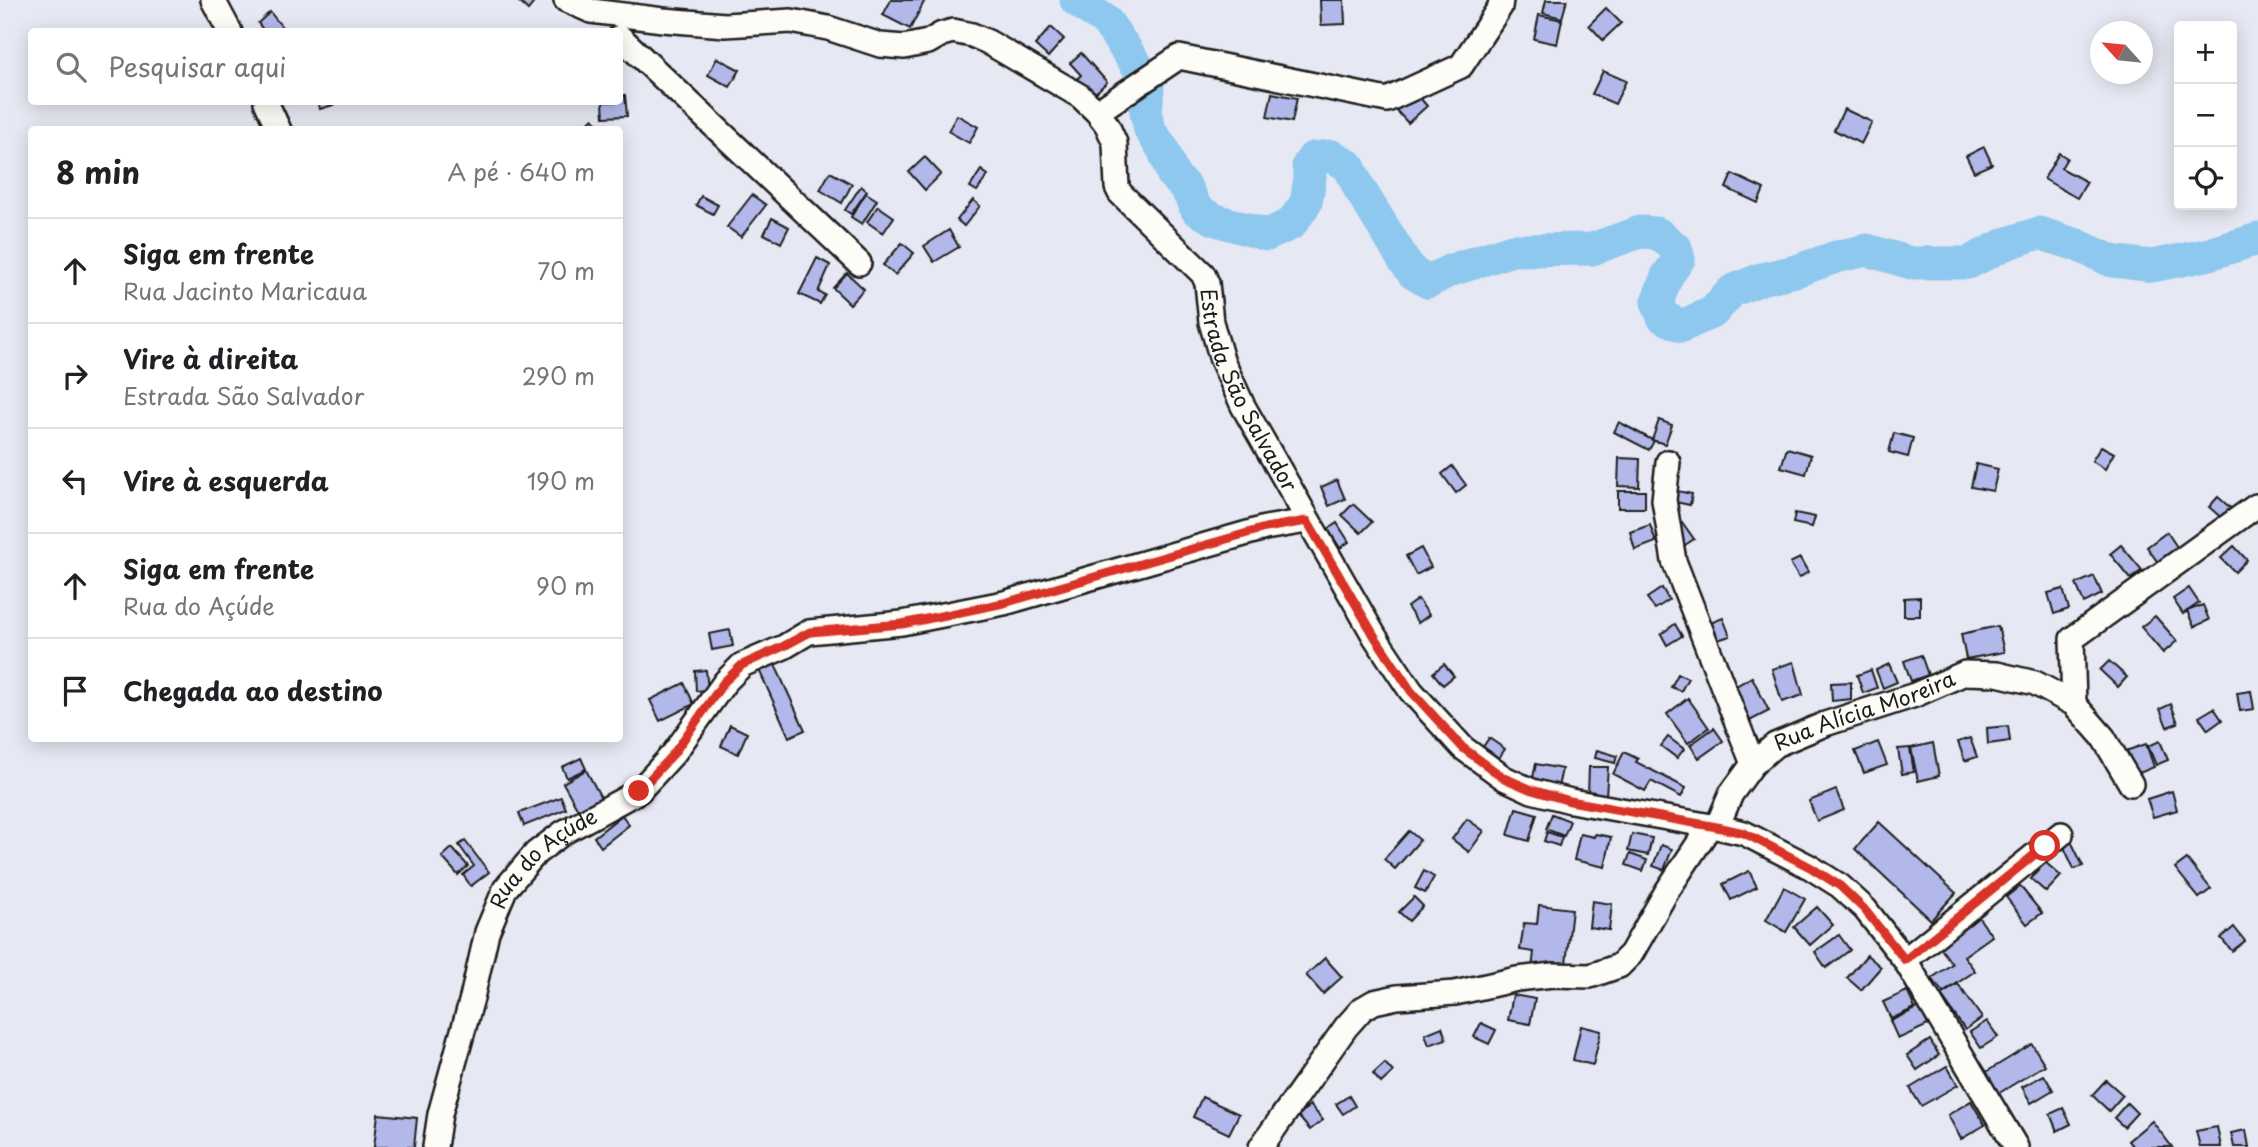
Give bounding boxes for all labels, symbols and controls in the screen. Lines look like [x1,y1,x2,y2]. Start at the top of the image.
north arrow [2090,21,2153,84]
map controls [2174,21,2237,210]
button: + [2174,21,2237,84]
search box [28,28,623,105]
text: Pesquisar aqui [108,47,286,86]
icon: search [52,48,90,86]
button: − [2174,84,2237,147]
button: locate [2174,147,2237,210]
text: 8 min [56,149,140,194]
text: A pé · 640 m [448,154,595,189]
text: Siga em frente [123,234,314,273]
icon: ahead [56,252,94,290]
text: 70 m [537,253,595,288]
text: Rua Jacinto Maricaua [123,273,367,308]
street label: Estrada São Salvador [1194,287,1307,497]
text: Vire à direita [123,339,298,378]
icon: right [56,357,94,395]
text: 290 m [522,358,595,393]
text: Estrada São Salvador [123,378,364,413]
text: Vire à esquerda [123,461,329,500]
icon: left [56,462,94,500]
text: 190 m [527,463,595,498]
text: Siga em frente [123,549,314,588]
icon: ahead [56,567,94,605]
text: 90 m [536,568,595,603]
text: Rua do Açúde [123,588,275,623]
street label: Rua Alícia Moreira [1768,661,1960,758]
text: Chegada ao destino [123,671,382,710]
icon: arrive [56,672,94,710]
route end [623,775,654,806]
street label: Rua do Açúde [481,799,602,913]
route start [2029,830,2060,861]

